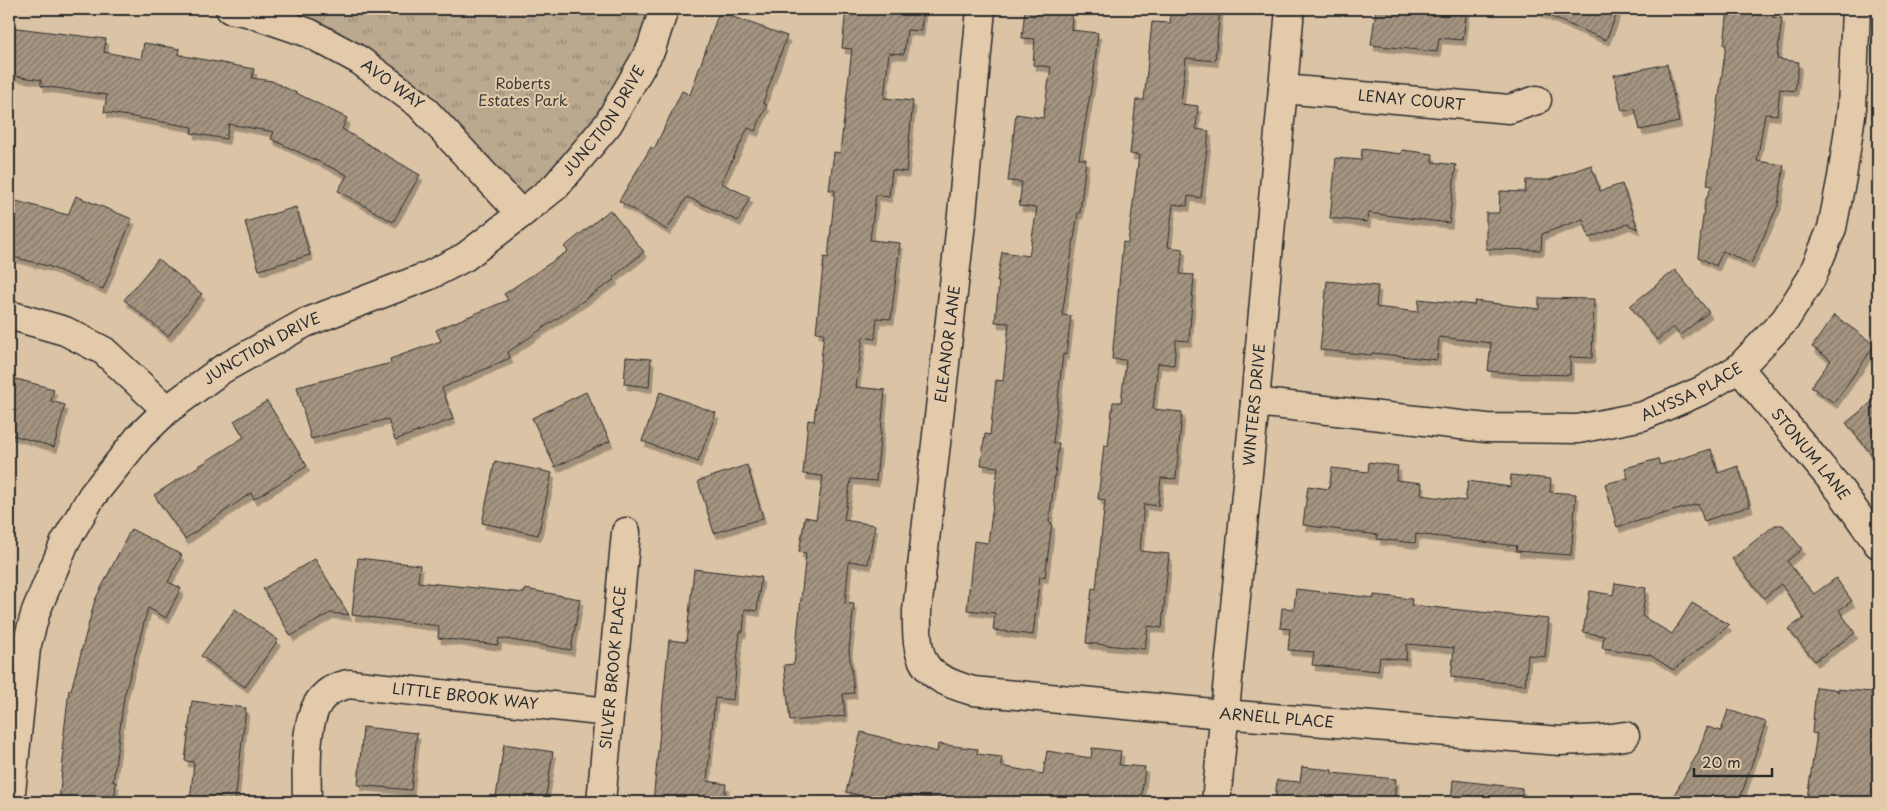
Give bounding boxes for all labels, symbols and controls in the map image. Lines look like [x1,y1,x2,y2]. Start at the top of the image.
street label: AVO WAY [357,52,430,114]
street label: JUNCTION DRIVE [556,60,649,180]
park label: Roberts Estates Park [478,71,568,111]
street label: LENAY COURT [1357,83,1467,115]
street label: ELEANOR LANE [928,284,965,404]
street label: JUNCTION DRIVE [198,305,323,390]
street label: WINTERS DRIVE [1236,343,1270,467]
street label: ALYSSA PLACE [1636,356,1746,426]
street label: STONUM LANE [1767,402,1857,504]
street label: SILVER BROOK PLACE [593,585,631,750]
street label: LITTLE BROOK WAY [391,676,540,714]
street label: ARNELL PLACE [1219,701,1335,733]
scale bar [1694,746,1772,778]
text: 20 m [1702,750,1741,773]

